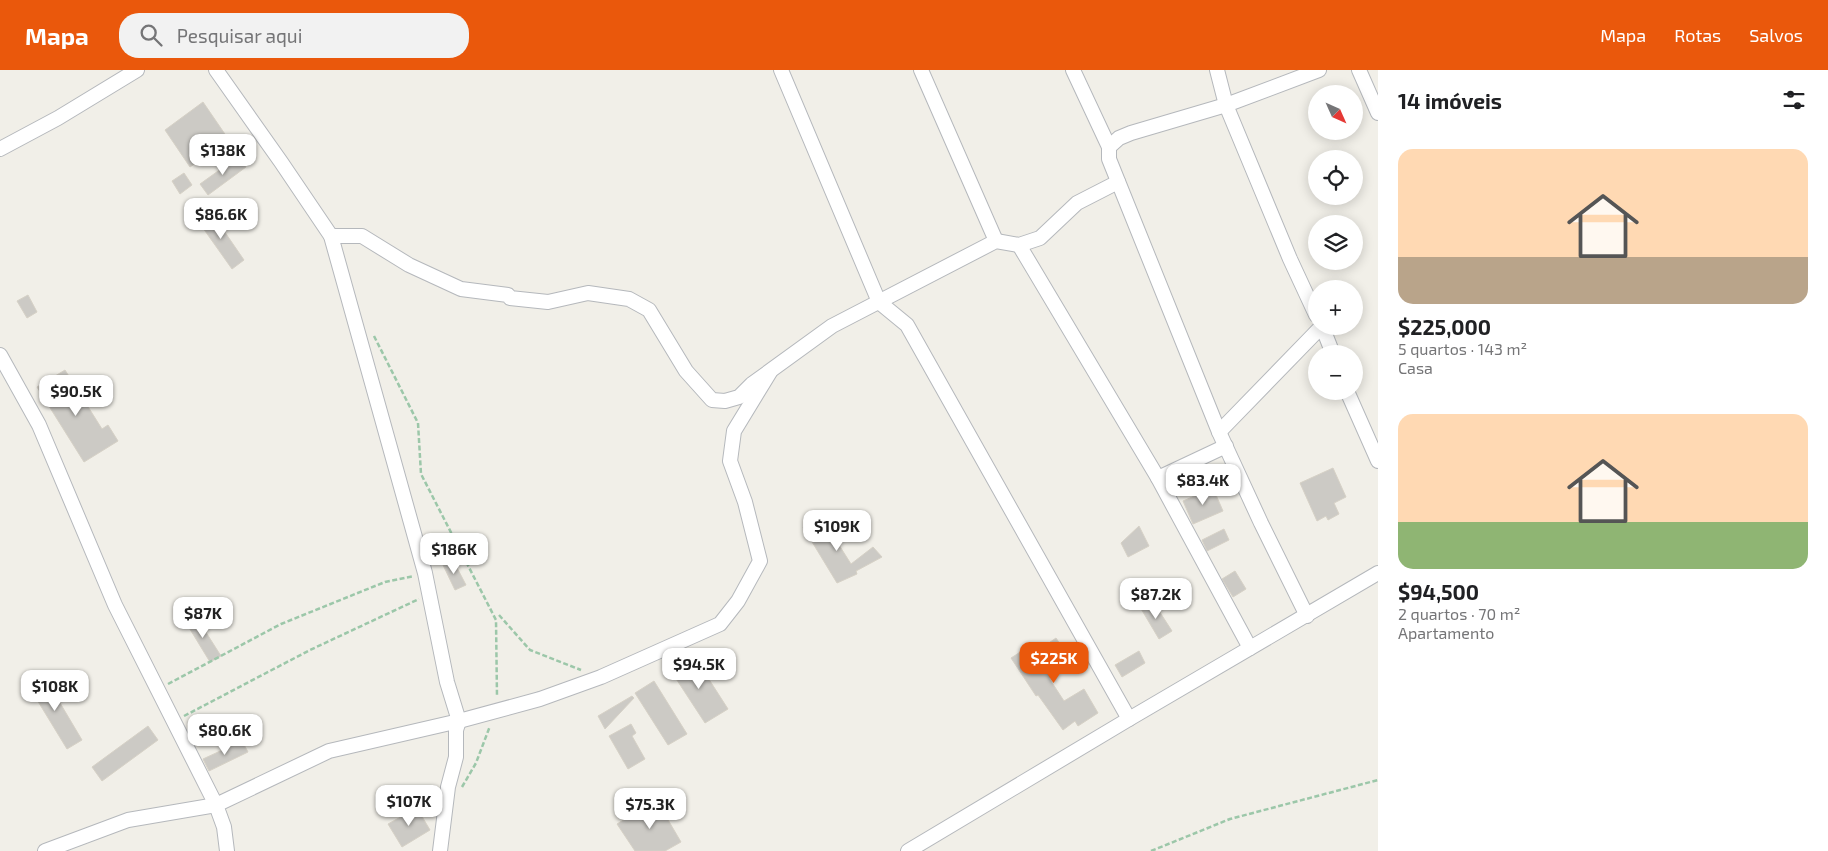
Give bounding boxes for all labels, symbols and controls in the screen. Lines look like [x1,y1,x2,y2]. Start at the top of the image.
search box [119,13,469,58]
text: Mapa [25,21,89,50]
icon: search [137,21,165,49]
text: Pesquisar aqui [177,24,302,47]
text: Mapa [1600,24,1646,46]
text: Rotas [1674,24,1721,46]
text: Salvos [1749,24,1803,46]
north arrow [1308,85,1362,140]
map controls [1308,85,1363,400]
icon: filters [1780,86,1808,114]
text: 14 imóveis [1398,88,1502,113]
pin: $138K [188,134,258,176]
text: $138K [200,140,246,159]
button: locate [1308,150,1363,205]
icon: home [1558,181,1648,271]
pin: $86.6K [180,198,262,240]
text: $86.6K [195,204,247,223]
button: layers [1308,215,1363,270]
button: + [1308,280,1363,335]
text: $225,000 [1398,314,1491,339]
text: 5 quartos · 143 m² [1398,339,1527,358]
button: − [1308,345,1363,400]
text: Casa [1398,358,1433,377]
pin: $90.5K [35,374,117,417]
text: $90.5K [50,381,102,400]
icon: home [1558,446,1648,536]
pin: $83.4K [1162,464,1244,506]
text: $83.4K [1177,470,1229,489]
pin: $109K [802,510,872,552]
text: $109K [814,516,860,535]
pin: $186K [419,532,489,575]
text: $186K [431,539,477,558]
pin: $87.2K [1115,578,1197,620]
text: $94,500 [1398,579,1479,604]
text: $87.2K [1131,584,1181,603]
pin: $87K [173,596,233,639]
text: $87K [184,603,222,622]
text: 2 quartos · 70 m² [1398,604,1520,623]
text: Apartamento [1398,623,1494,642]
pin: $225K [1019,642,1089,684]
pin: $94.5K [658,648,740,690]
text: $225K [1031,648,1077,667]
text: $94.5K [673,654,725,673]
pin: $108K [20,670,90,712]
text: $108K [32,676,78,695]
pin: $80.6K [184,714,266,756]
text: $80.6K [199,720,251,739]
pin: $107K [374,784,444,827]
pin: $75.3K [609,788,691,830]
text: $107K [387,791,431,810]
text: $75.3K [625,794,675,813]

